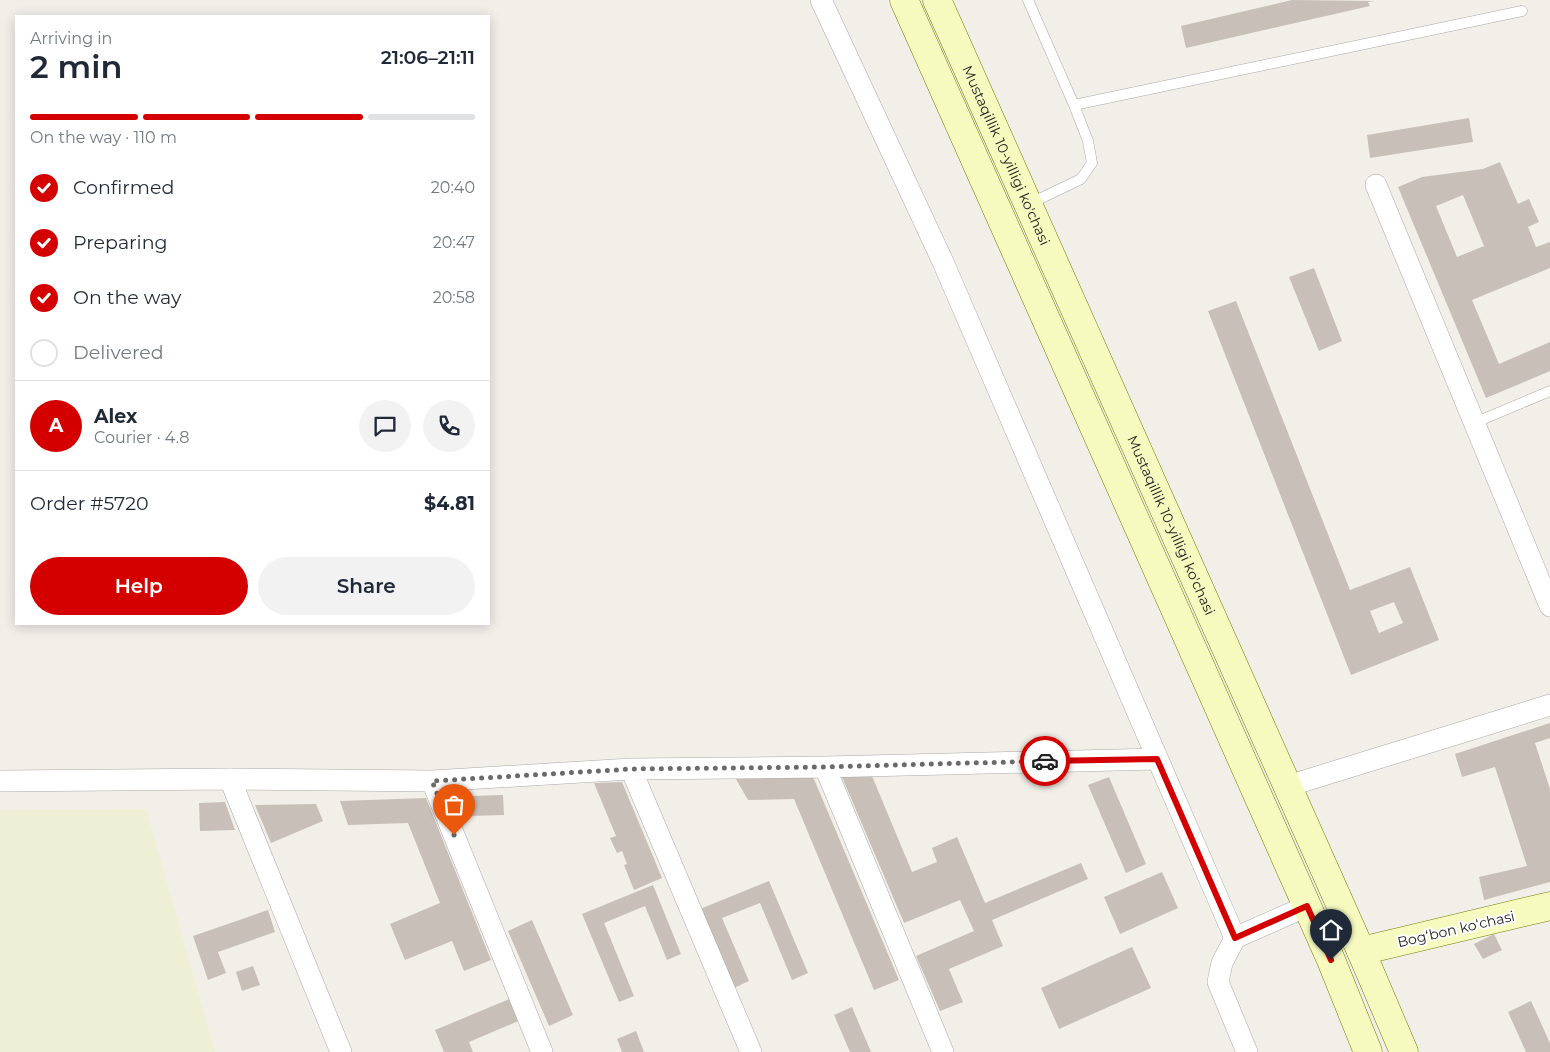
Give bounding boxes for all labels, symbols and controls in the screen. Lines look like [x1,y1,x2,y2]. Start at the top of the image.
text: Arriving in [30,29,112,48]
text: 21:06–21:11 [381,46,475,69]
text: 2 min [30,47,122,86]
street label: Mustaqillik 10-yilligi ko'chasi [958,63,1054,248]
text: On the way · 110 m [30,128,177,147]
icon: check [30,174,58,202]
text: Confirmed [73,176,174,199]
text: 20:40 [431,178,475,197]
icon: check [30,229,58,257]
text: Preparing [73,231,168,254]
text: 20:47 [433,233,475,252]
icon: check [30,284,58,312]
text: On the way [73,286,181,309]
text: 20:58 [433,288,475,307]
text: Delivered [73,341,164,364]
button: chat [359,400,411,452]
button: phone [423,400,475,452]
text: Alex [94,405,137,428]
text: A [49,414,63,437]
text: Courier · 4.8 [94,428,190,447]
street label: Mustaqillik 10-yilligi ko'chasi [1123,432,1219,618]
text: Order #5720 [30,492,149,515]
text: $4.81 [424,492,475,515]
button: Help [30,557,248,615]
button: Share [258,557,475,615]
courier [1020,736,1070,786]
icon: car [1031,747,1059,775]
pin [433,784,475,835]
icon: bag [440,791,468,819]
street label: Bogʻbon koʻchasi [1396,907,1516,951]
pin [1310,909,1352,960]
icon: home [1317,916,1345,944]

